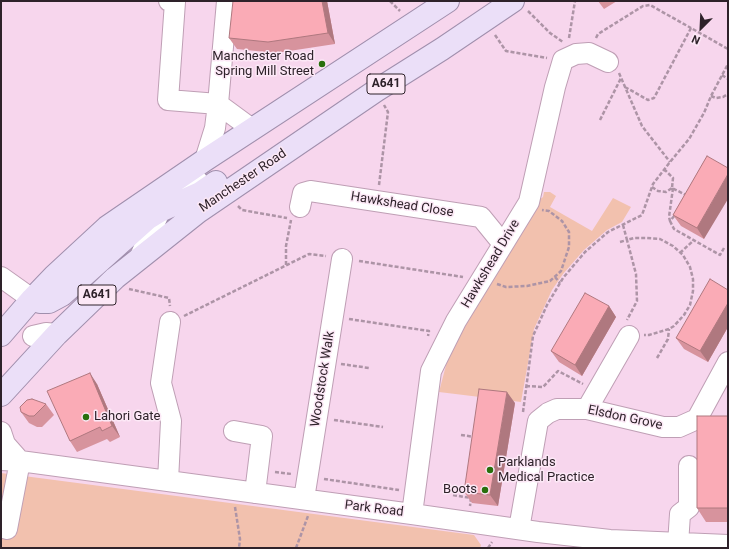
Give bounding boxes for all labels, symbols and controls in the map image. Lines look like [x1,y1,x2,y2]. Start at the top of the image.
north arrow [681,8,721,48]
text: N [690,32,702,47]
place label: Manchester Road Spring Mill Street [212,49,314,80]
marker: Manchester Road Spring Mill Street [317,59,327,69]
road number: A641 [367,74,405,94]
street label: Manchester Road [196,146,290,216]
street label: Hawkshead Close [350,189,454,221]
street label: Hawkshead Drive [458,217,524,311]
road number: A641 [78,285,116,305]
street label: Woodstock Walk [308,330,338,428]
street label: Elsdon Grove [586,402,664,434]
place label: Lahori Gate [94,409,161,425]
marker: Lahori Gate [81,412,91,422]
place label: Parklands Medical Practice [498,455,594,486]
marker: Parklands Medical Practice [485,465,495,475]
place label: Boots [443,482,477,498]
marker: Boots [480,485,490,495]
street label: Park Road [344,498,404,520]

